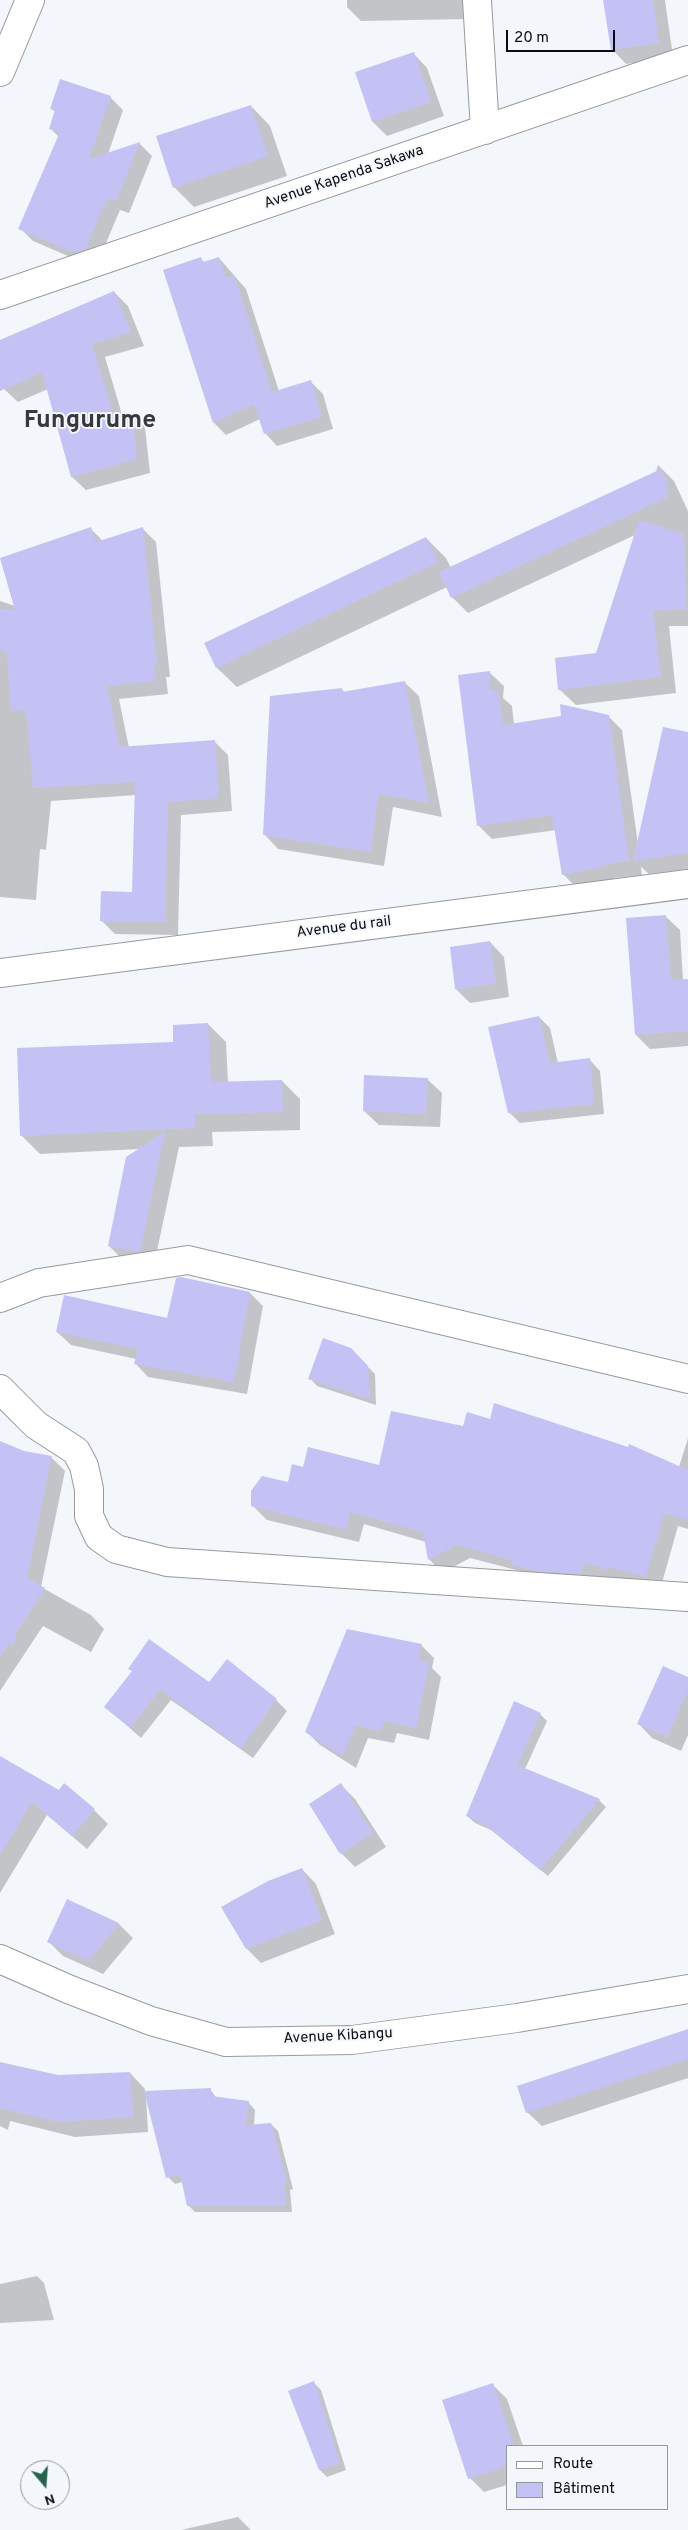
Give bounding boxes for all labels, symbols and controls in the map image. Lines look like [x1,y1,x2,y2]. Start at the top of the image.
scale bar [508,20,617,52]
text: 20 m [514,29,549,48]
street label: Avenue Kapenda Sakawa [262,142,426,214]
district label: Fungurume [24,407,156,437]
street label: Avenue du rail [296,913,392,943]
street label: Avenue Kibangu [283,2025,393,2049]
legend [506,2445,668,2510]
text: Route [553,2455,593,2474]
north arrow [20,2460,70,2510]
text: Bâtiment [553,2480,615,2499]
text: N [42,2489,57,2508]

